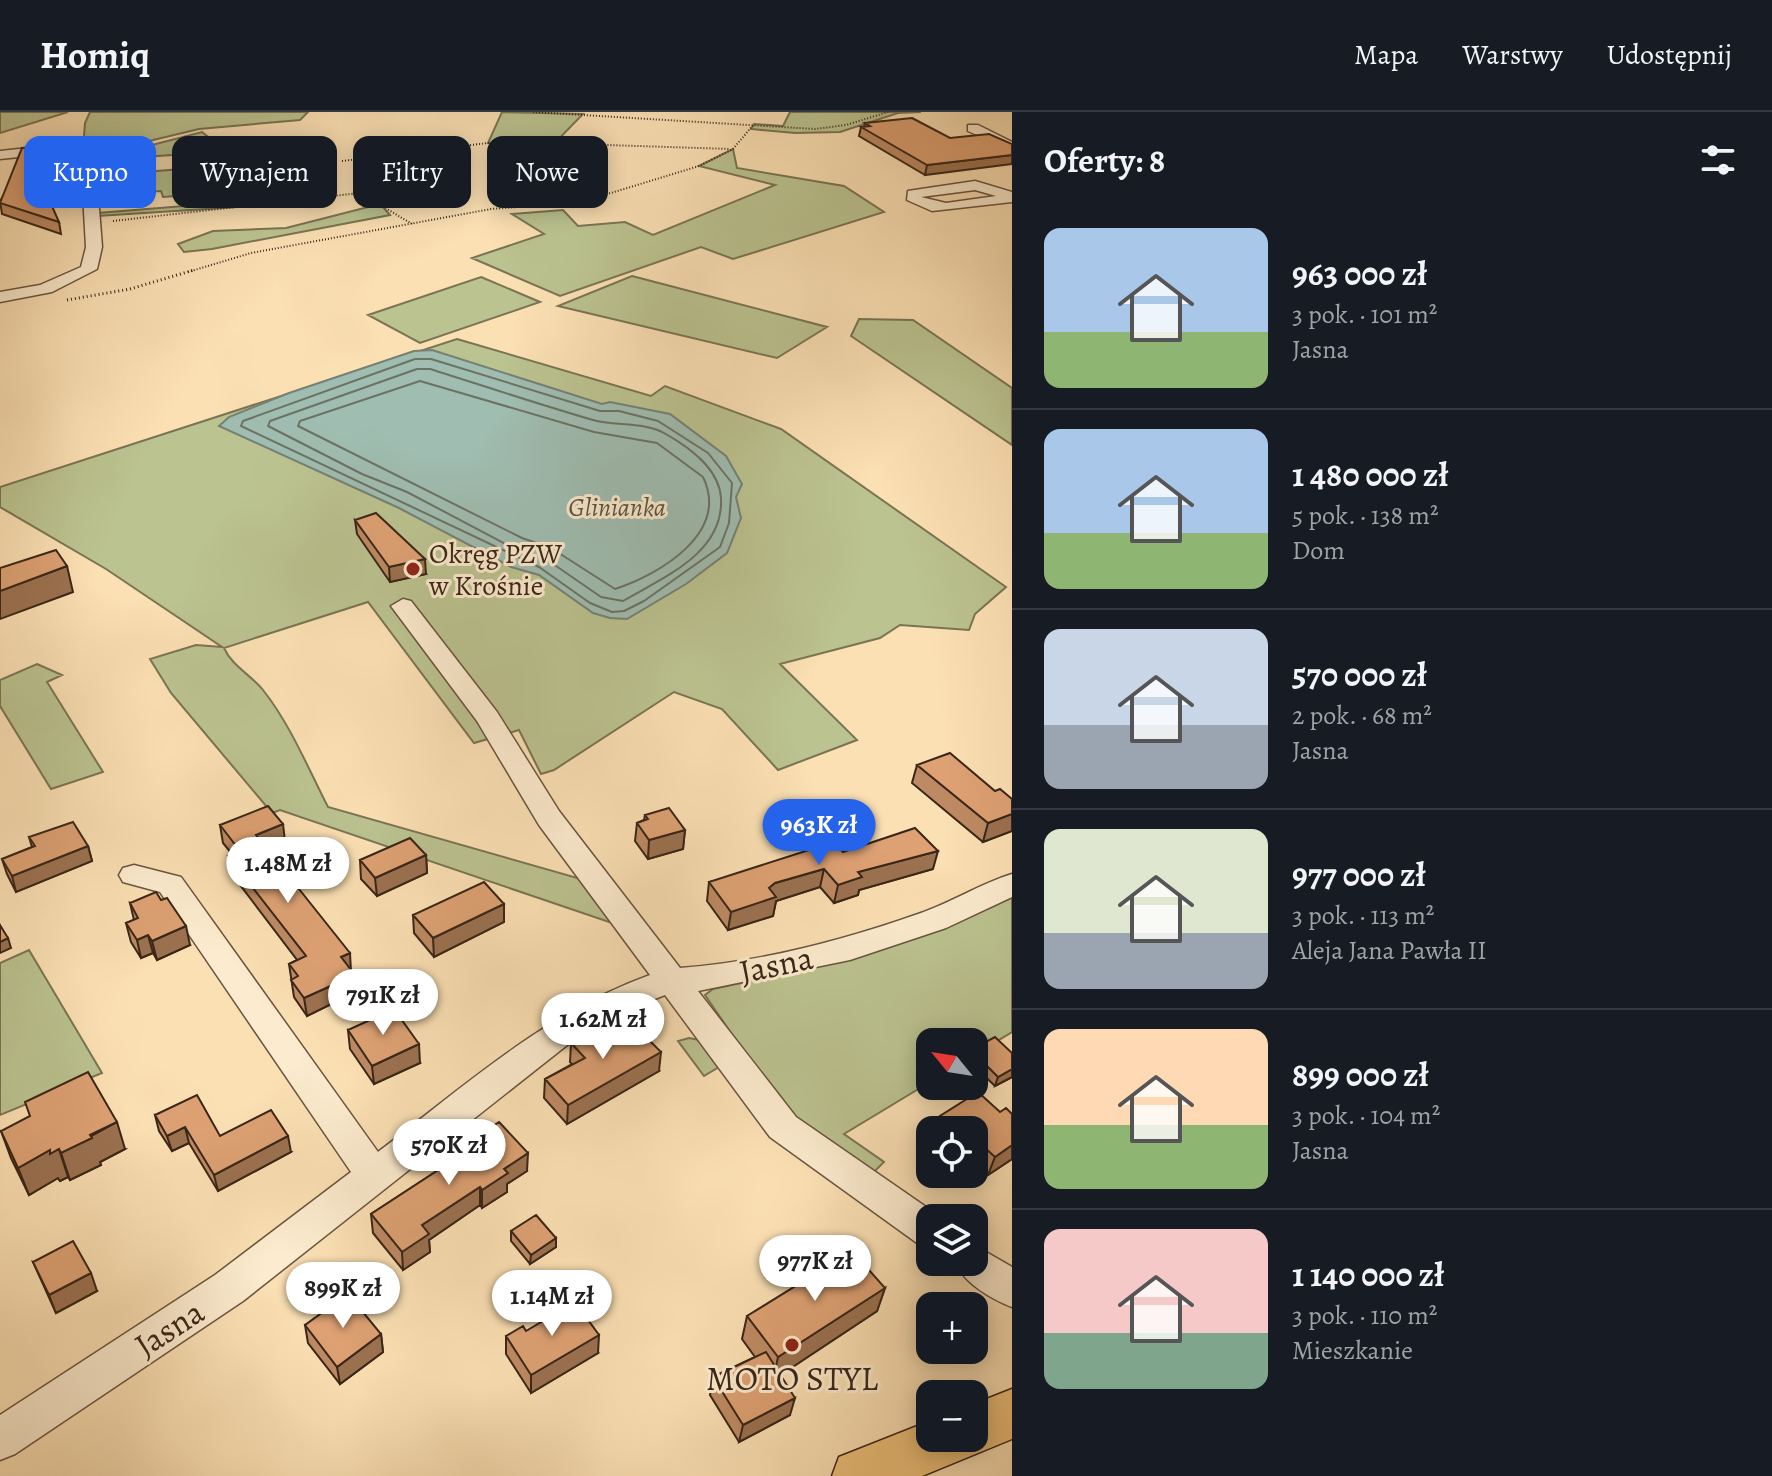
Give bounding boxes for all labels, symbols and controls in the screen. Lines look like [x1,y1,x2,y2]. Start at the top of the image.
text: Homiq [40,29,150,81]
text: Mapa [1354,36,1418,74]
text: Warstwy [1462,36,1563,74]
text: Udostępnij [1607,36,1732,74]
chip: Kupno [24,136,156,208]
chip: Wynajem [172,136,337,208]
chip: Filtry [353,136,471,208]
chip: Nowe [487,136,608,208]
text: Oferty: 8 [1044,137,1165,184]
icon: filters [1696,138,1740,182]
text: 963 000 zł [1292,250,1427,297]
icon: home [1108,260,1204,356]
text: 3 pok. · 101 m² [1292,297,1437,332]
text: Jasna [1292,332,1349,367]
text: 1 480 000 zł [1292,451,1449,498]
icon: home [1108,461,1204,557]
water label: Glinianka [568,490,666,525]
text: 5 pok. · 138 m² [1292,498,1438,533]
text: Dom [1292,533,1345,568]
place label: Okręg PZW w Krośnie [428,535,563,605]
marker: Okręg PZW w Krośnie [404,560,422,578]
text: 570 000 zł [1292,651,1427,698]
icon: home [1108,661,1204,757]
text: 2 pok. · 68 m² [1292,698,1432,733]
text: Jasna [1292,733,1349,768]
pin: 963K zł [745,799,893,867]
text: 963K zł [781,807,857,842]
pin: 1.48M zł [205,837,371,905]
text: 1.48M zł [244,845,332,880]
text: 977 000 zł [1292,851,1426,898]
icon: home [1108,861,1204,957]
text: 3 pok. · 113 m² [1292,898,1434,933]
text: Aleja Jana Pawła II [1292,933,1487,968]
street label: Jasna [735,934,817,995]
pin: 791K zł [309,969,457,1037]
text: 791K zł [346,977,420,1012]
pin: 1.62M zł [520,993,686,1061]
text: 1.62M zł [559,1001,647,1036]
north arrow [916,1028,988,1100]
map controls [916,1028,988,1452]
text: 899 000 zł [1292,1051,1429,1098]
icon: home [1108,1061,1204,1157]
text: 3 pok. · 104 m² [1292,1098,1440,1133]
button: locate [916,1116,988,1188]
pin: 570K zł [375,1119,523,1187]
text: 570K zł [411,1127,487,1162]
text: Jasna [1292,1133,1349,1168]
button: layers [916,1204,988,1276]
pin: 977K zł [741,1235,889,1303]
text: 977K zł [777,1243,853,1278]
text: 1 140 000 zł [1292,1251,1444,1298]
icon: home [1108,1261,1204,1357]
pin: 899K zł [269,1262,417,1330]
text: 899K zł [304,1270,382,1305]
pin: 1.14M zł [469,1270,635,1338]
text: 1.14M zł [510,1278,594,1313]
street label: Jasna [125,1288,213,1368]
button: + [916,1292,988,1364]
text: 3 pok. · 110 m² [1292,1298,1437,1333]
text: Mieszkanie [1292,1333,1413,1368]
marker: MOTO STYL [783,1336,801,1354]
place label: MOTO STYL [706,1355,879,1402]
button: − [916,1380,988,1452]

